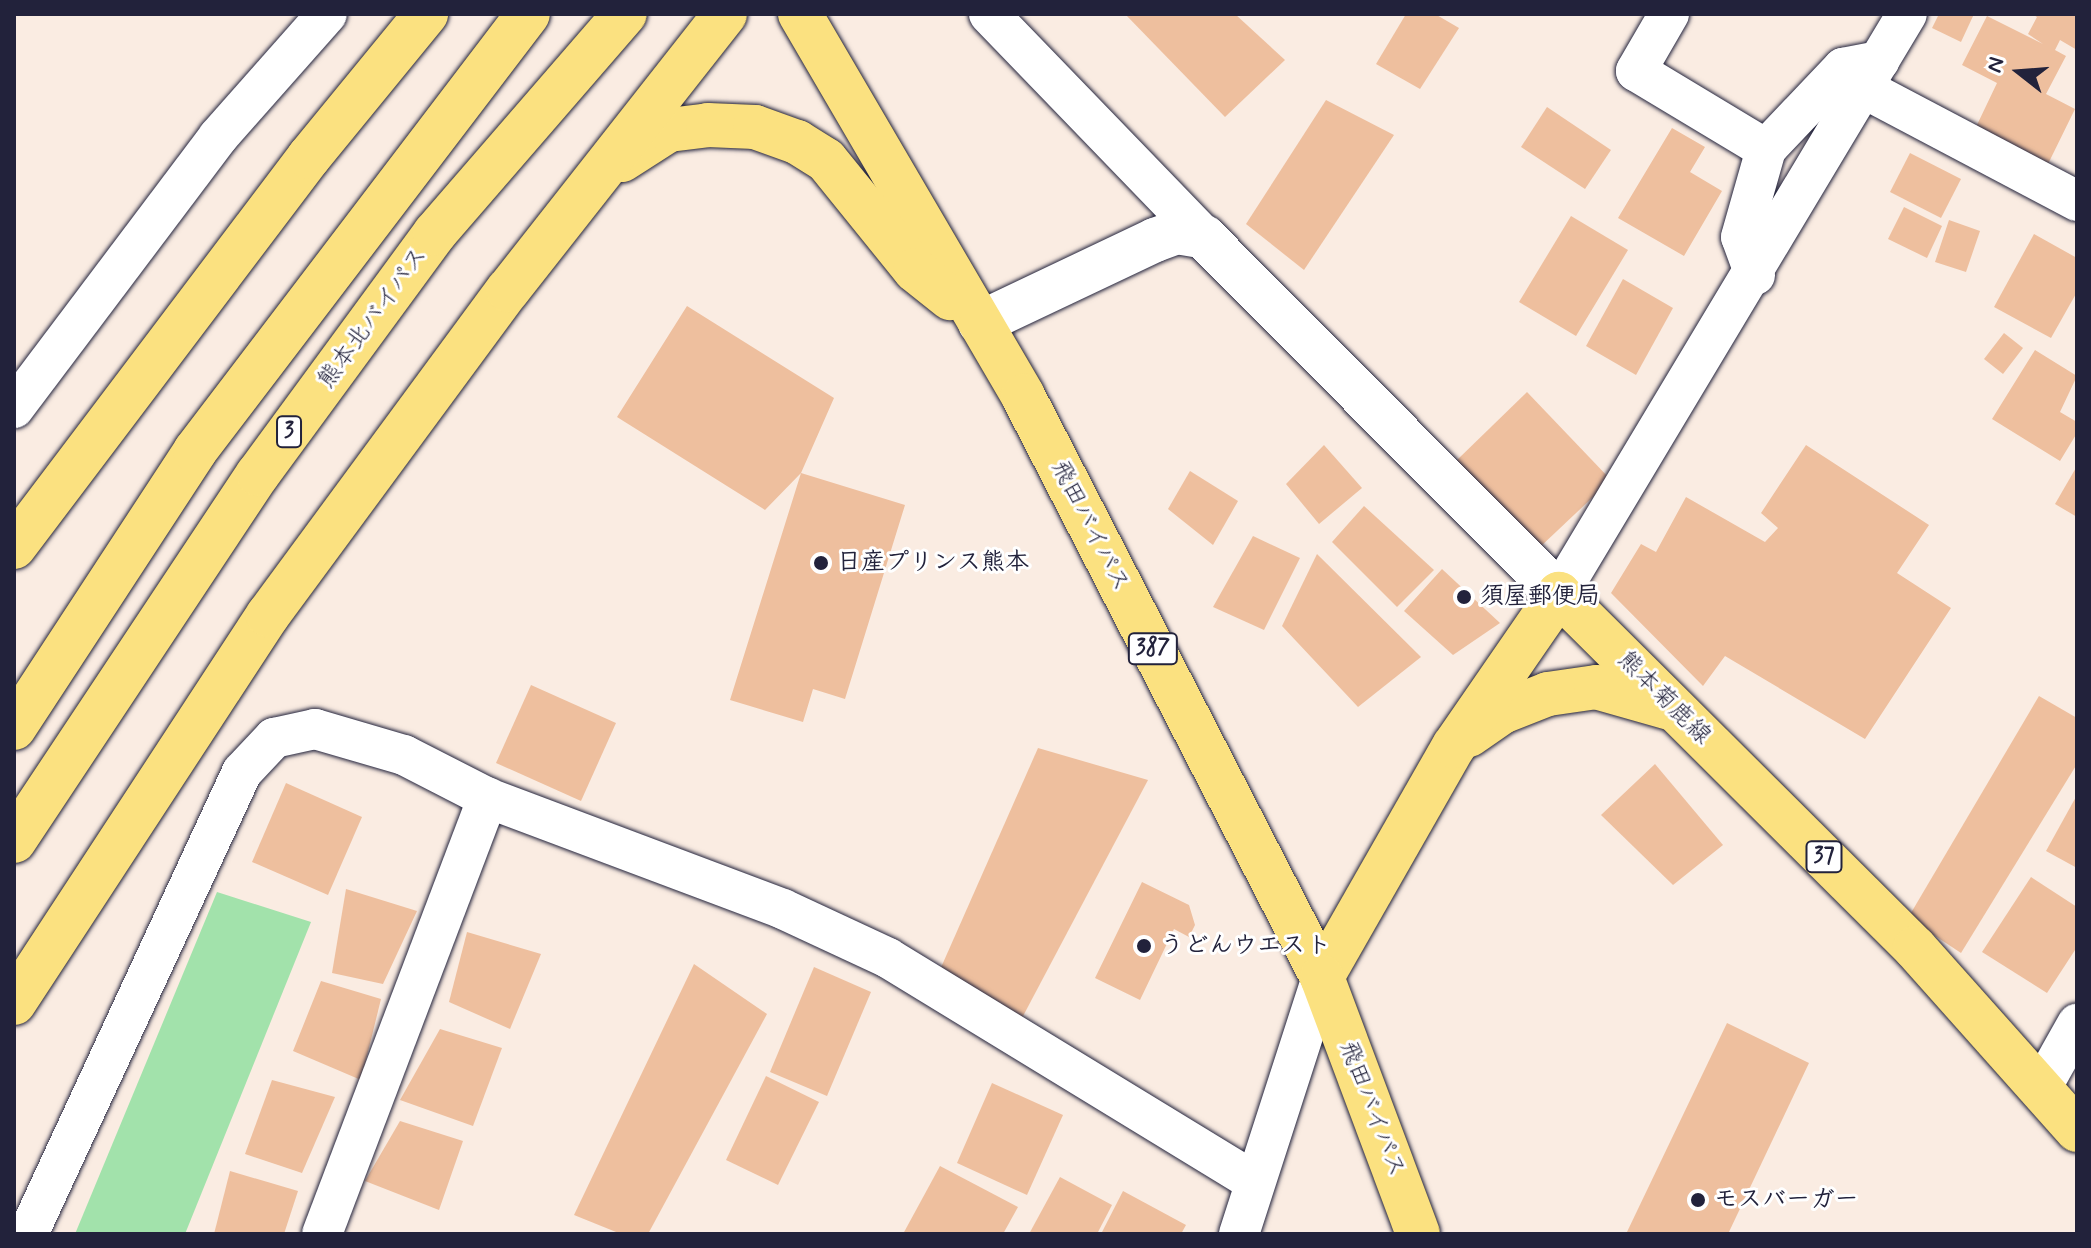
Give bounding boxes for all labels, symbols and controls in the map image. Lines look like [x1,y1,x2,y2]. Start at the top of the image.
north arrow [1979,32,2059,112]
text: N [1981,54,2012,76]
street label: 熊本北バイパス [312,242,434,394]
road number: 3 [275,414,303,450]
street label: 飛田バイパス [1044,455,1136,597]
place label: 日産プリンス熊本 [837,549,1029,577]
marker: 日産プリンス熊本 [812,554,830,572]
place label: 須屋郵便局 [1480,583,1600,611]
marker: 須屋郵便局 [1455,588,1473,606]
road number: 387 [1127,631,1179,667]
street label: 熊本菊鹿線 [1611,645,1717,751]
road number: 37 [1804,839,1844,875]
place label: うどんウエスト [1160,932,1328,960]
marker: うどんウエスト [1135,937,1153,955]
street label: 飛田バイパス [1333,1037,1411,1181]
place label: モスバーガー [1714,1186,1858,1214]
marker: モスバーガー [1689,1191,1707,1209]

